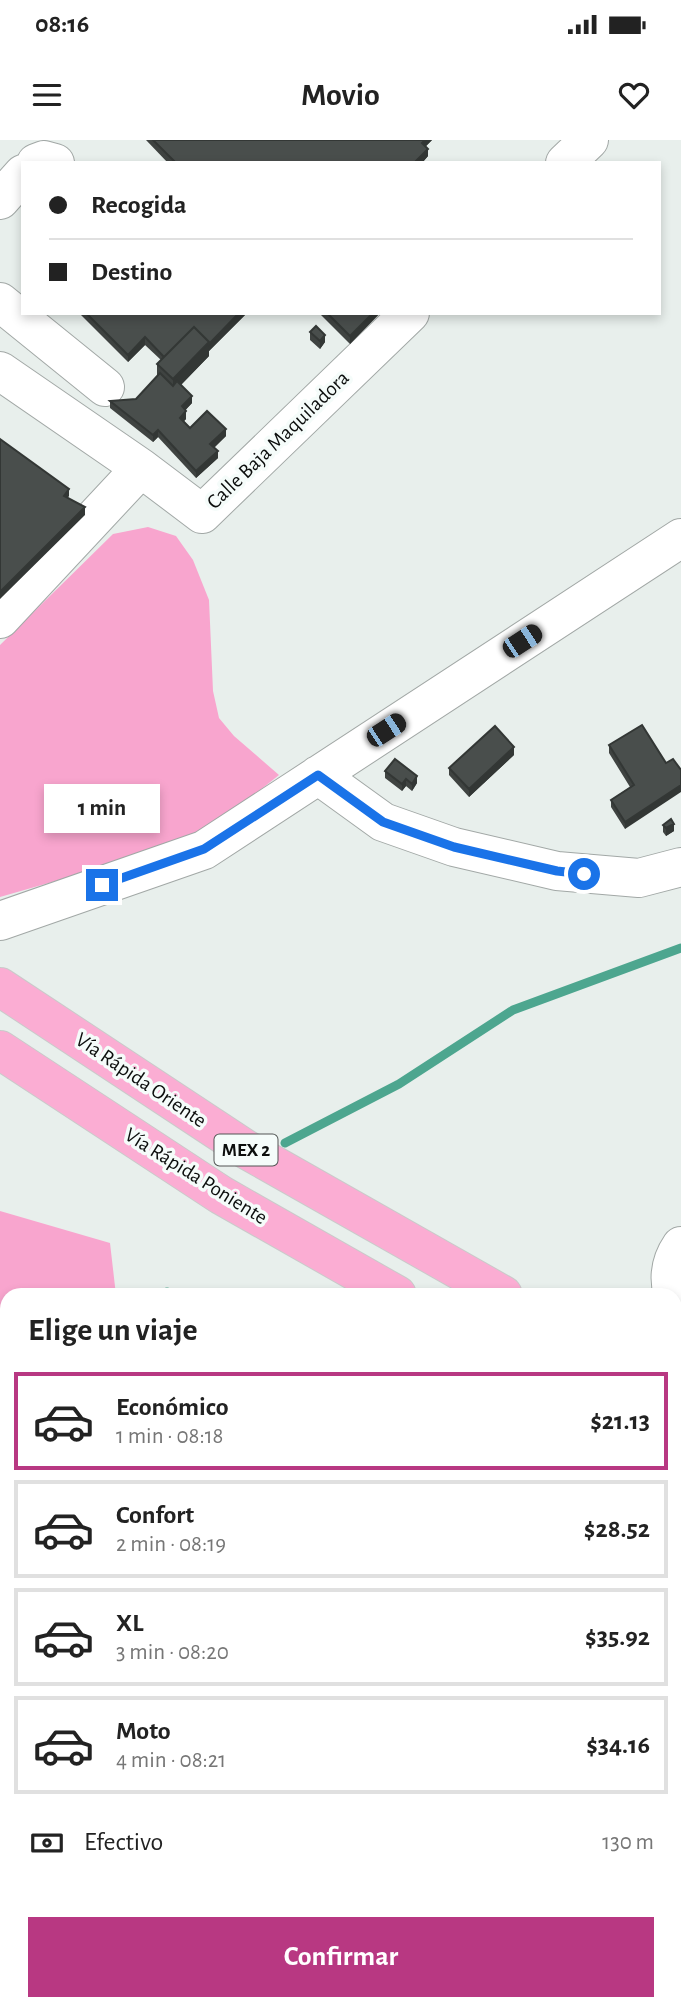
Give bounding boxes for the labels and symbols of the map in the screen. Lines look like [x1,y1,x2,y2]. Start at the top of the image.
street label: Calle Baja Maquiladora [203,367,353,513]
car [499,621,546,661]
car [363,710,410,750]
callout: 1 min [44,784,160,832]
route start [568,858,600,890]
route end [86,869,118,901]
street label: Vía Rápida Oriente [72,1029,210,1131]
street label: Vía Rápida Poniente [121,1124,271,1228]
road number: MEX 2 [215,1134,278,1166]

